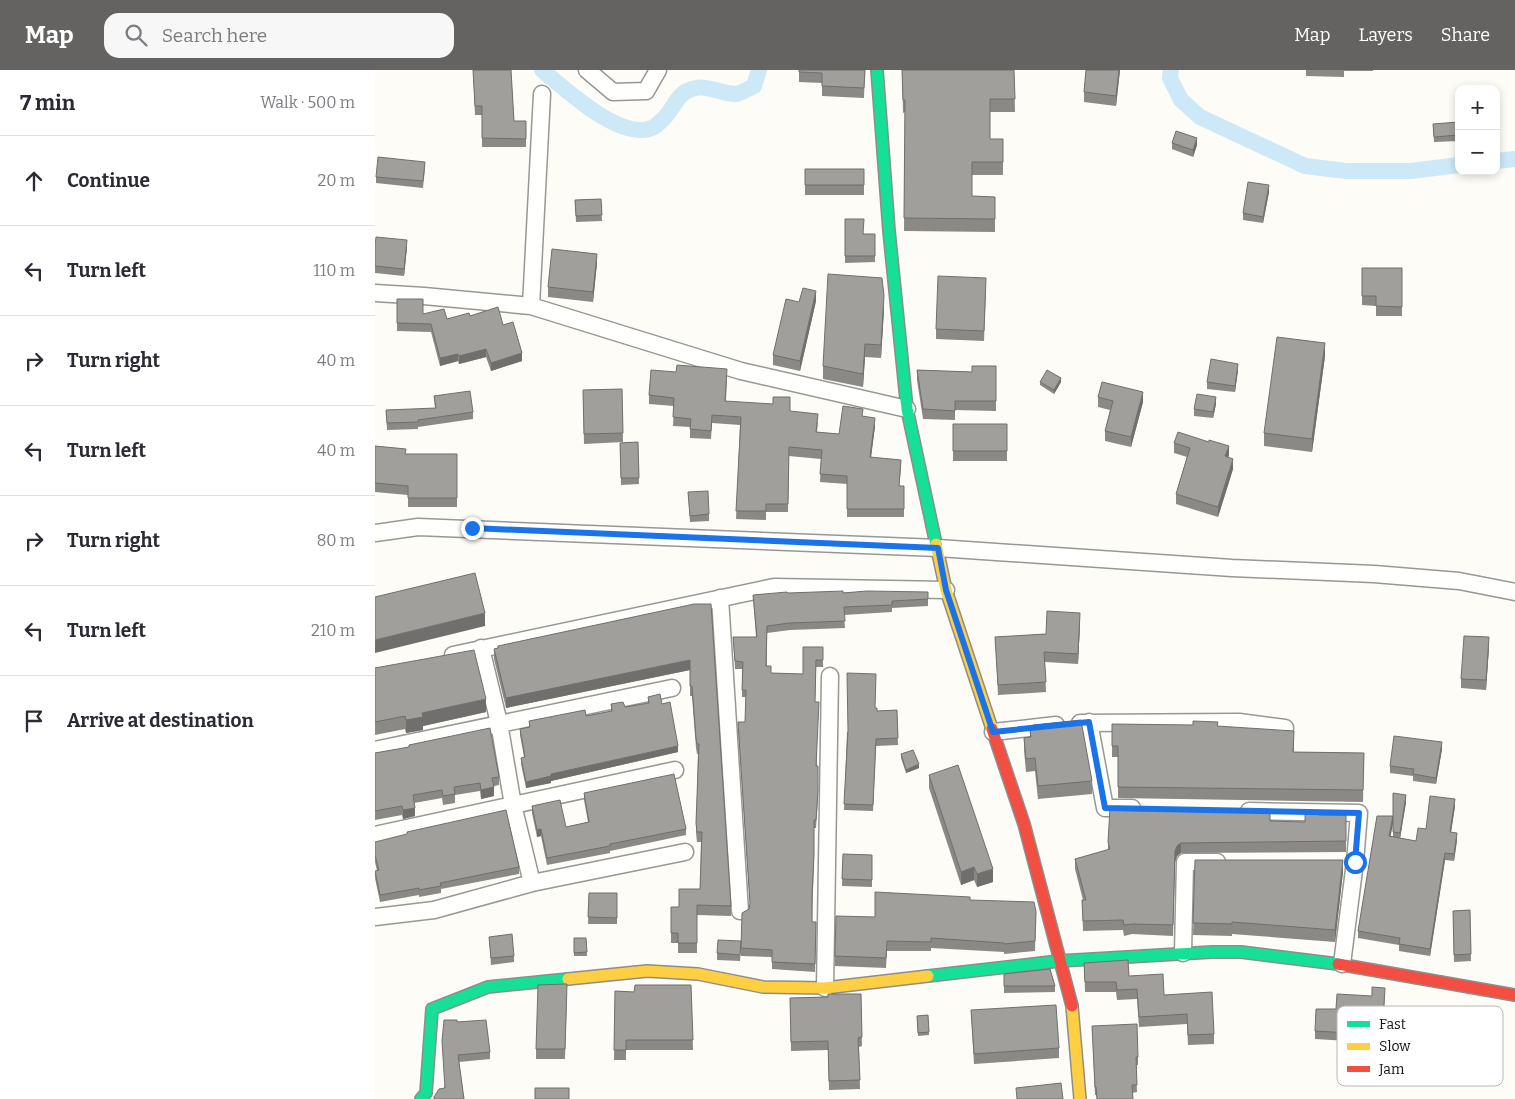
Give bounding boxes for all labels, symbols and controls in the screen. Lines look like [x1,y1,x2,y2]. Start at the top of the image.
search box [104,13,454,58]
text: Map [25,21,74,49]
icon: search [122,21,150,49]
text: Search here [162,24,267,47]
text: Map [1294,24,1330,46]
text: Layers [1358,24,1413,46]
text: Share [1441,24,1490,46]
map controls [1455,85,1500,175]
button: + [1455,85,1500,130]
text: 7 min [20,90,75,116]
text: Walk · 500 m [260,93,355,112]
button: − [1455,130,1500,175]
icon: ahead [20,167,48,195]
text: Continue [67,169,150,192]
text: 20 m [318,171,355,190]
icon: left [20,257,48,285]
text: Turn left [67,259,146,282]
text: 110 m [313,261,355,280]
icon: right [20,347,48,375]
text: Turn right [67,349,160,372]
text: 40 m [317,351,355,370]
icon: left [20,437,48,465]
text: Turn left [67,439,146,462]
text: 40 m [317,441,355,460]
route end [461,517,484,540]
icon: right [20,527,48,555]
text: Turn right [67,529,160,552]
text: 80 m [317,531,355,550]
icon: left [20,617,48,645]
text: Turn left [67,619,146,642]
text: 210 m [311,621,355,640]
icon: arrive [20,707,48,735]
text: Arrive at destination [67,709,254,732]
route start [1344,851,1367,874]
legend [1337,1006,1503,1086]
text: Fast [1379,1016,1406,1033]
text: Slow [1379,1038,1411,1055]
text: Jam [1378,1061,1405,1078]

